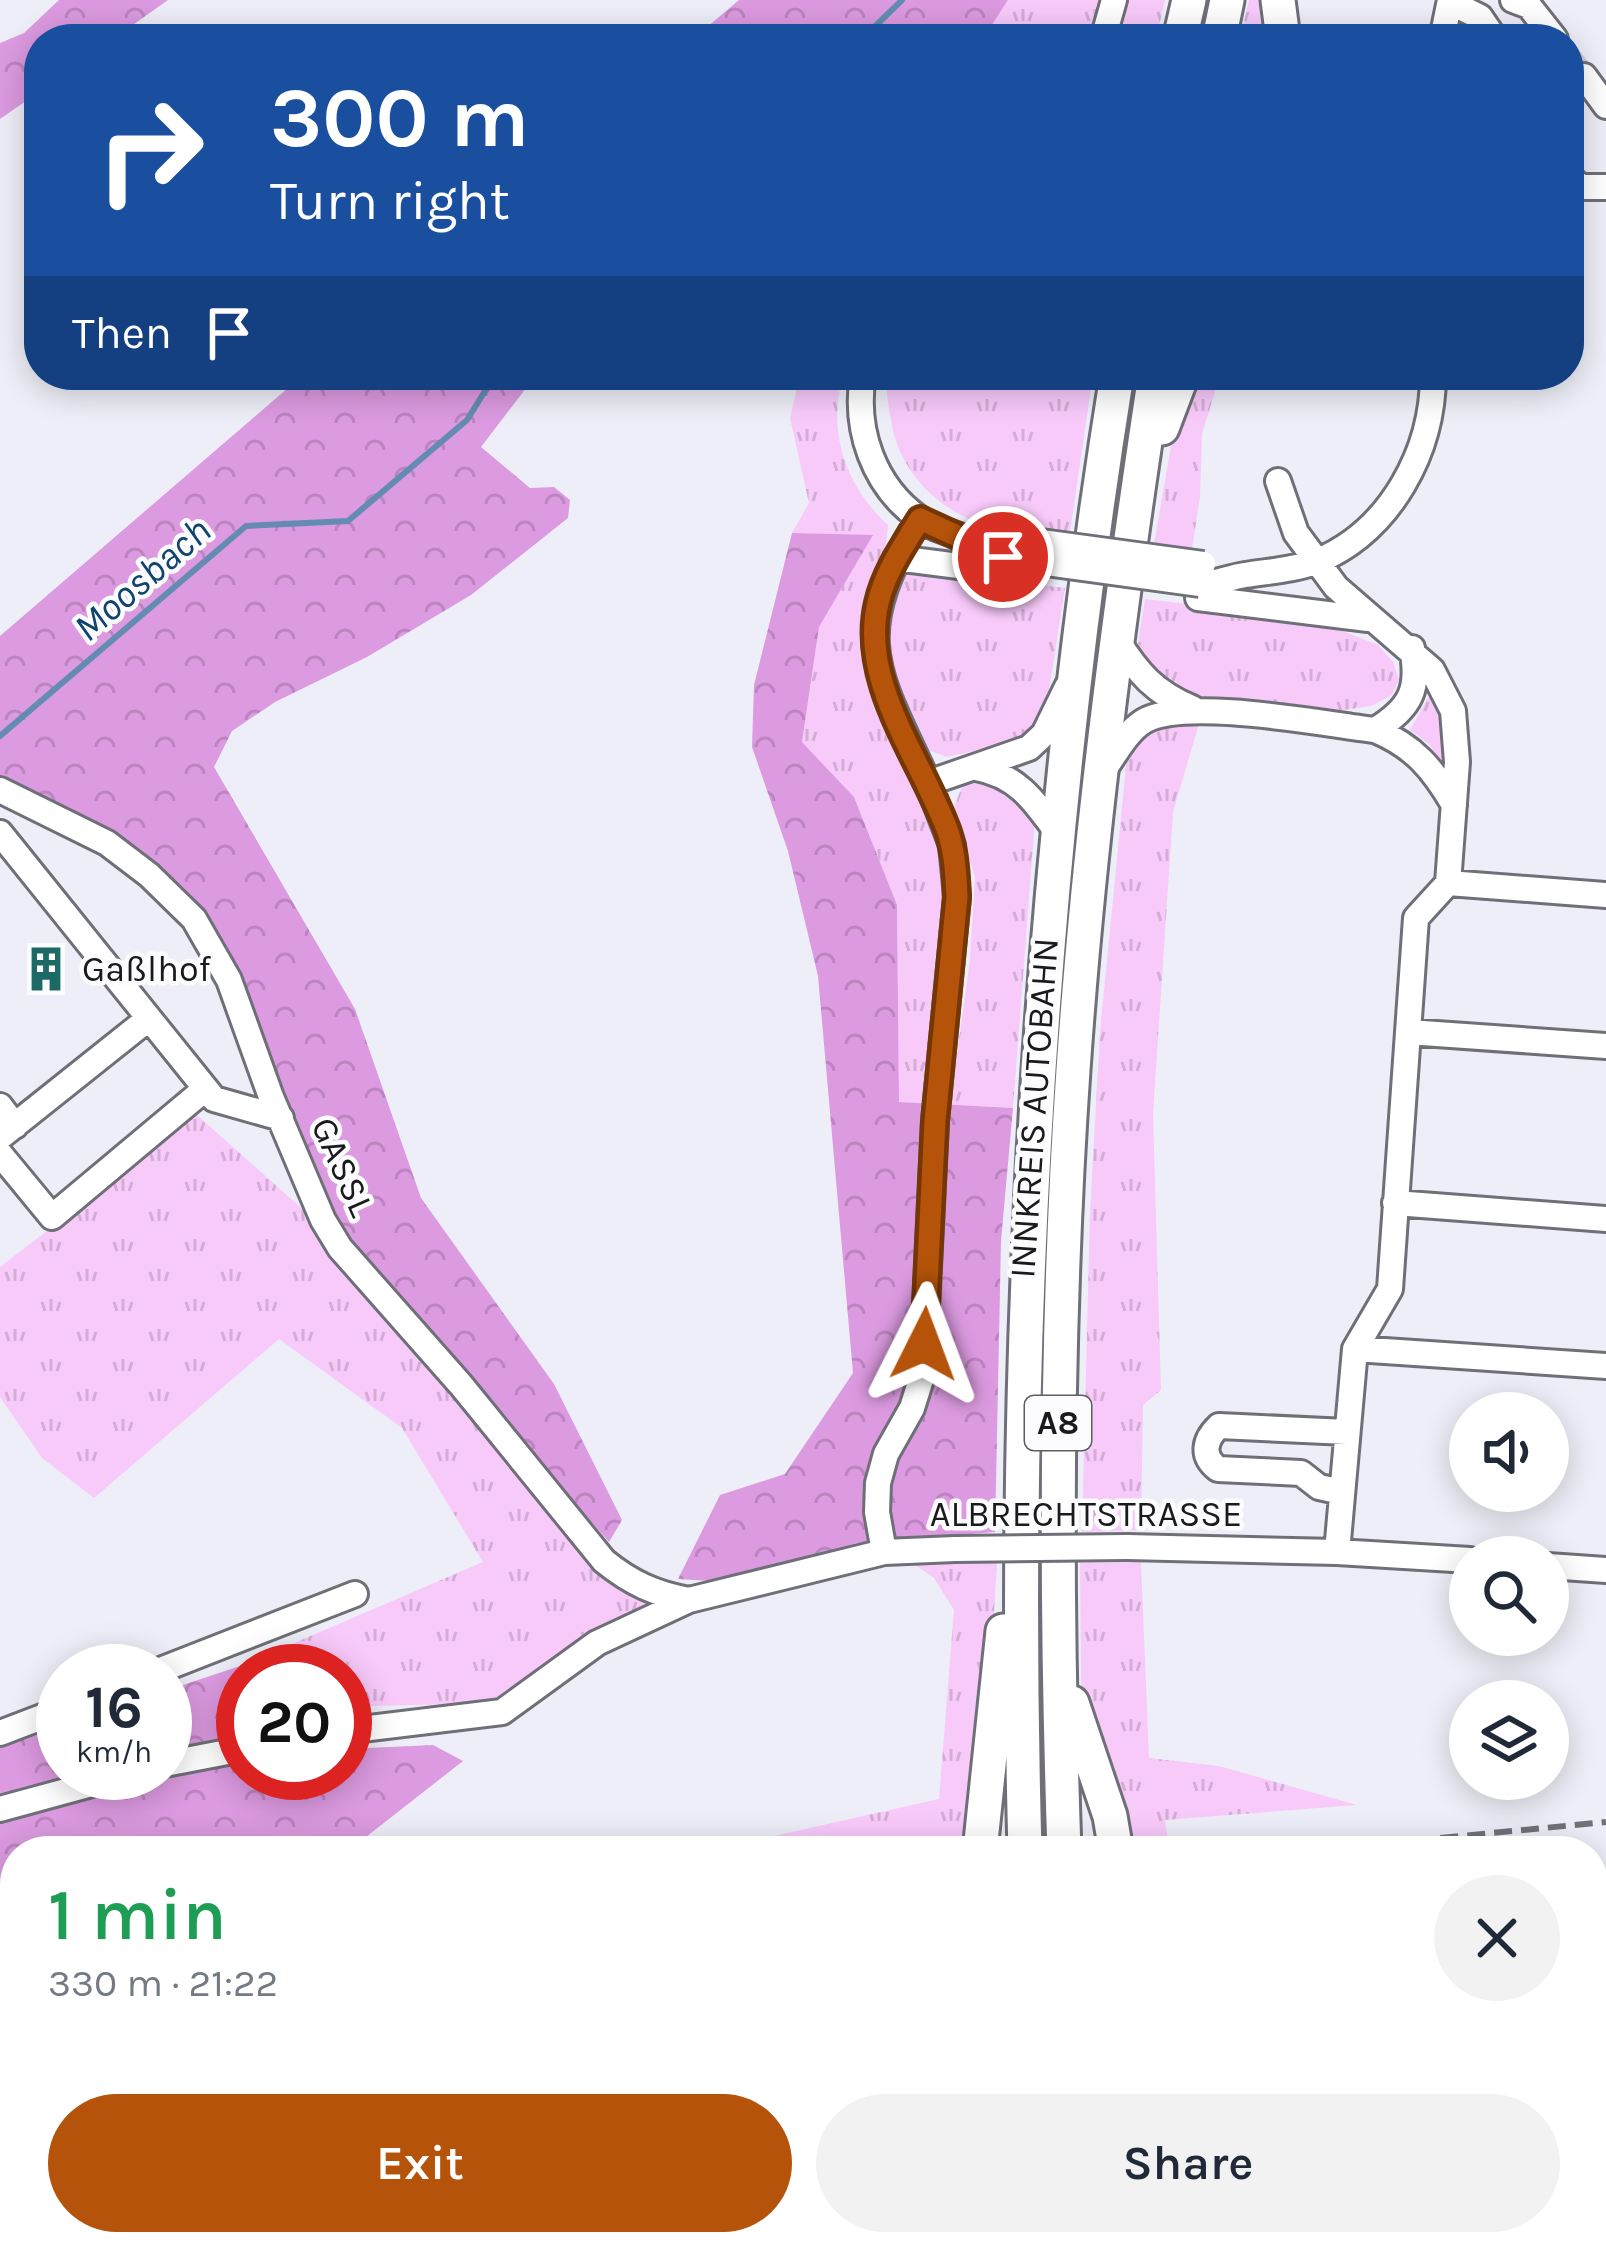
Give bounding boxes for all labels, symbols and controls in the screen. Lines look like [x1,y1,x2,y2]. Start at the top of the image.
text: 300 m [270,69,529,167]
icon: right [72,72,228,228]
text: Turn right [270,169,510,233]
icon: arrive [196,300,262,366]
text: Then [72,307,172,359]
pin [952,506,1054,608]
water label: Moosbach [64,507,220,651]
icon: arrive [970,524,1036,590]
street label: INNKREIS AUTOBAHN [1001,936,1067,1280]
building icon: Gaßlhof [21,944,71,994]
place label: Gaßlhof [82,948,212,990]
street label: GASSL [303,1111,383,1223]
position arrow [861,1281,987,1407]
map controls [1449,1392,1569,1800]
button: sound [1449,1392,1569,1512]
road number: A8 [1025,1396,1091,1450]
street label: ALBRECHTSTRASSE [930,1493,1242,1535]
button: search [1449,1536,1569,1656]
speed limit sign: 20 [216,1644,372,1800]
text: 16 [85,1672,143,1742]
button: layers [1449,1680,1569,1800]
text: km/h [76,1734,152,1770]
text: 1 min [48,1873,227,1957]
button: close [1434,1875,1560,2001]
text: 330 m · 21:22 [48,1960,278,2006]
button: Exit [48,2094,792,2232]
button: Share [816,2094,1560,2232]

